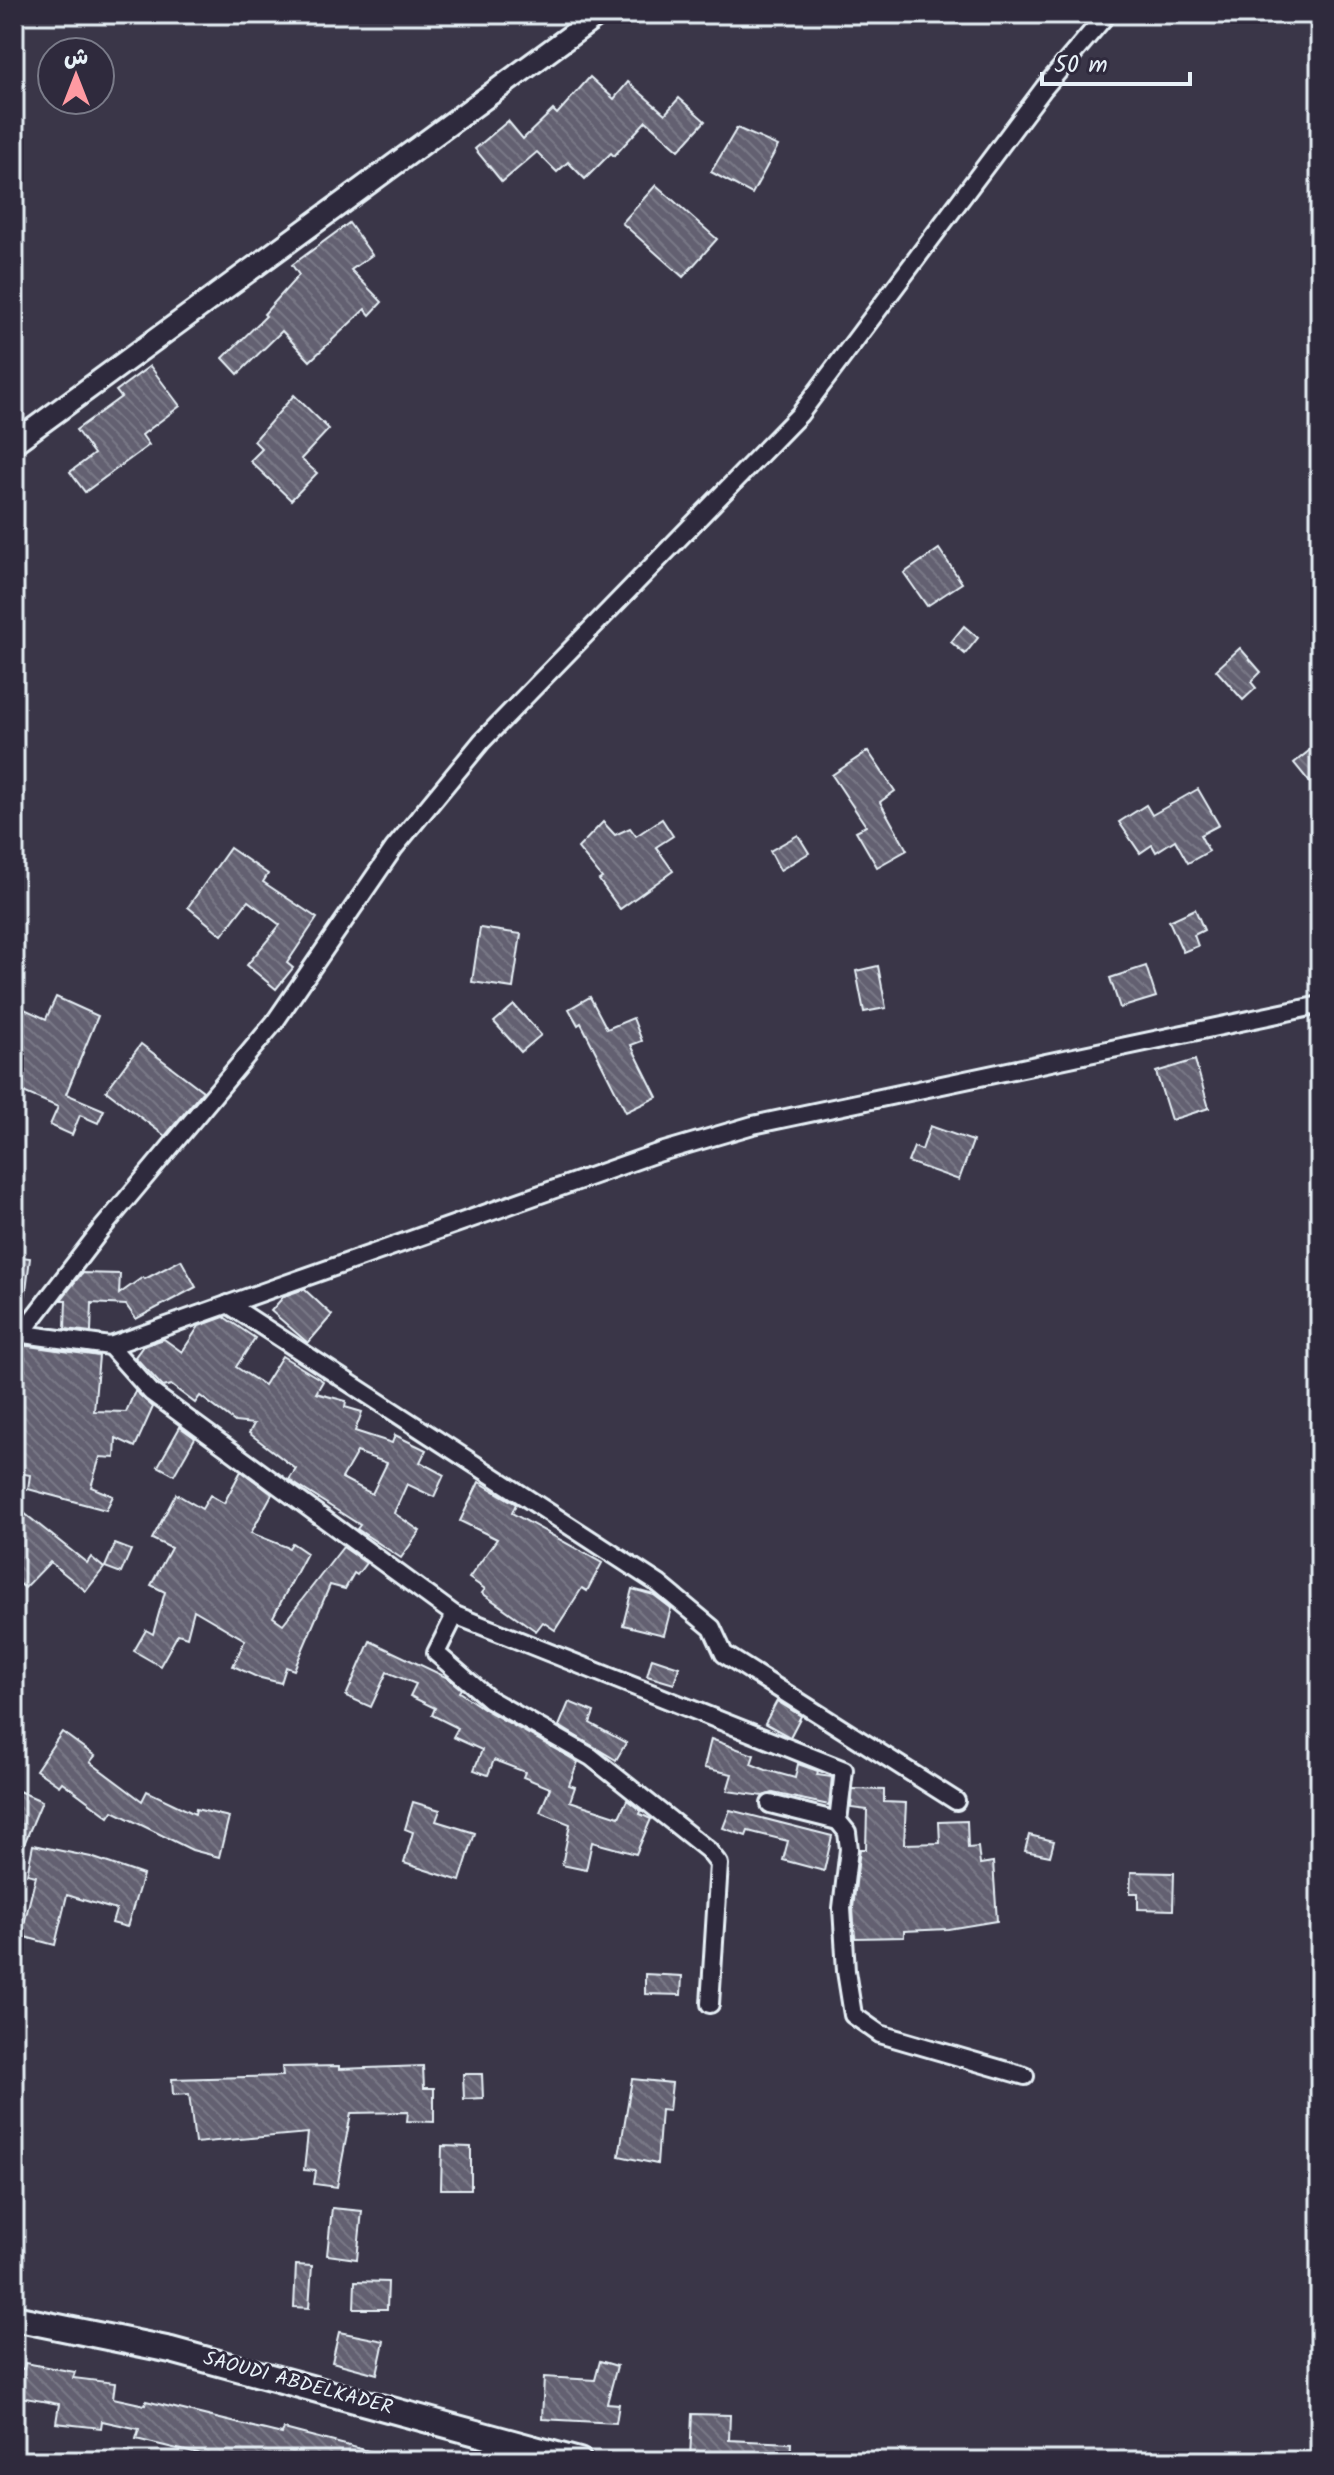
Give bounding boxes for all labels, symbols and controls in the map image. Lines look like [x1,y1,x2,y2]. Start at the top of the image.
north arrow [36,36,116,116]
scale bar [1042,36,1190,86]
text: ش [64,41,88,76]
text: 50 m [1054,46,1108,85]
street label: SAOUDI ABDELKADER [200,2343,397,2425]

